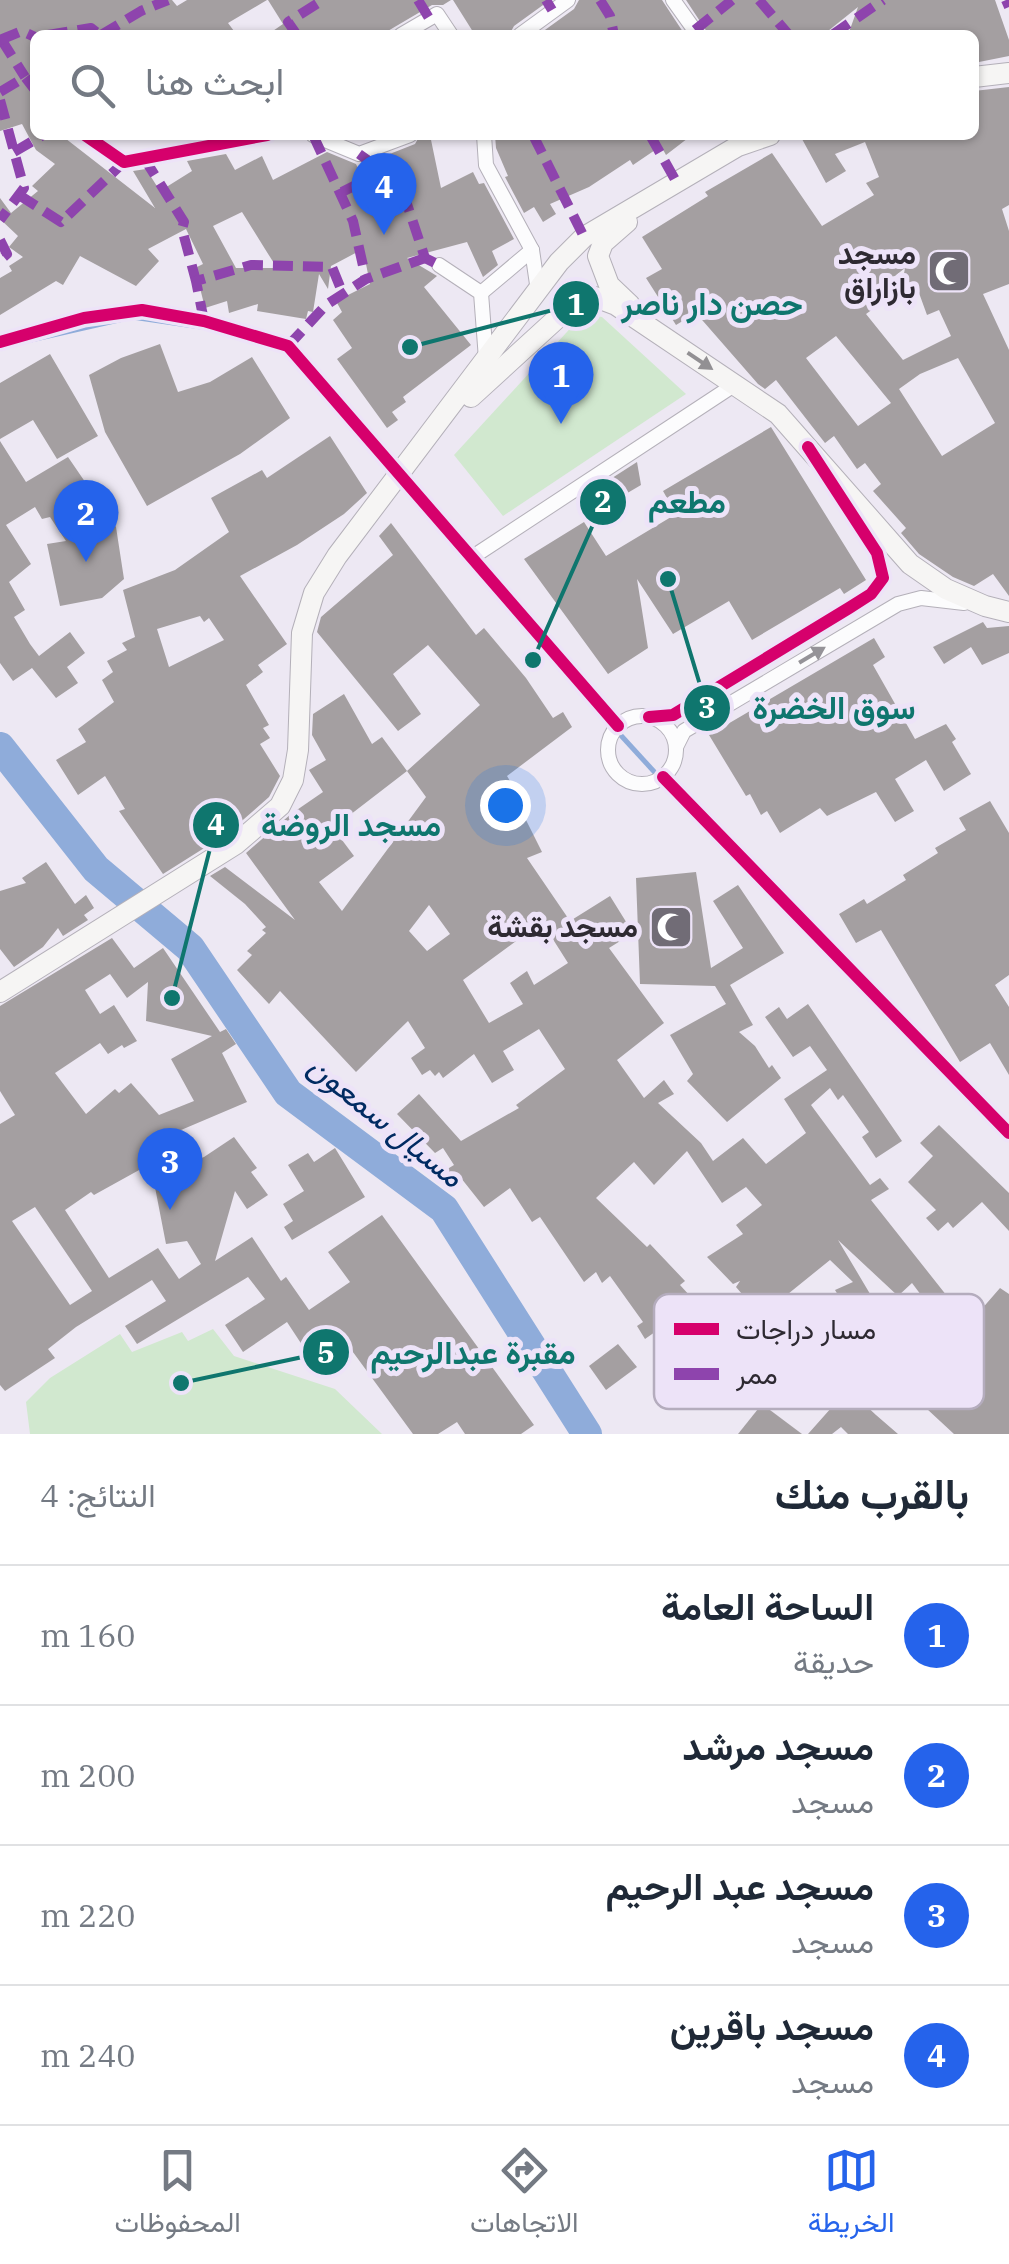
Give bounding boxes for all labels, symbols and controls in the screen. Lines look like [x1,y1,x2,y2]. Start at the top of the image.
search box [30,30,979,140]
text: ابحث هنا [145,56,284,105]
icon: search [65,58,120,113]
pin: 4 [352,152,416,235]
place label: مسجد بازاراق [838,233,916,306]
mosque icon: مسجد بازاراق [926,248,972,294]
callout: حصن دار ناصر [551,273,822,335]
text: حصن دار ناصر [620,282,803,324]
text: 1 [567,284,585,323]
pin: 1 [528,342,594,424]
one-way arrow [686,351,713,370]
callout: مطعم [578,471,746,533]
pin: 2 [54,480,118,562]
text: مطعم [648,480,726,523]
text: 2 [594,481,612,520]
one-way arrow [798,647,826,664]
callout: سوق الخضرة [682,677,935,739]
text: سوق الخضرة [752,686,916,728]
text: 3 [698,687,716,726]
your location [480,780,531,831]
callout: مسجد الروضة [191,794,461,856]
text: مسجد الروضة [261,803,441,845]
text: 4 [207,804,225,843]
mosque icon: مسجد بقشة [648,904,694,950]
place label: مسجد بقشة [487,906,638,945]
water label: مسيال سمعون [300,1044,474,1197]
pin: 3 [138,1128,202,1210]
legend [654,1294,984,1409]
text: مسار دراجات [736,1310,876,1347]
callout: مقبرة عبدالرحيم [301,1321,596,1383]
text: مقبرة عبدالرحيم [370,1331,576,1374]
text: 5 [317,1332,335,1371]
text: ممر [735,1355,778,1392]
text: بالقرب منك [775,1466,969,1521]
text: النتائج: 4 [40,1474,156,1516]
text: الساحة العامة [661,1581,874,1630]
text: 160 m [40,1614,136,1656]
text: 1 [927,1614,946,1656]
text: حديقة [793,1640,874,1682]
text: مسجد مرشد [682,1721,874,1770]
text: 200 m [40,1754,136,1796]
text: 2 [927,1754,946,1796]
text: مسجد [791,1780,874,1822]
text: مسجد عبد الرحيم [606,1861,874,1910]
text: 220 m [40,1894,136,1936]
text: 3 [927,1894,946,1936]
text: مسجد [791,1920,874,1962]
text: مسجد باقرين [670,2001,874,2050]
text: 240 m [40,2034,136,2076]
text: 4 [927,2034,946,2076]
text: مسجد [791,2060,874,2102]
tab: المحفوظات [115,2143,241,2247]
tab: الاتجاهات [470,2143,579,2247]
tab: الخريطة [808,2143,894,2247]

